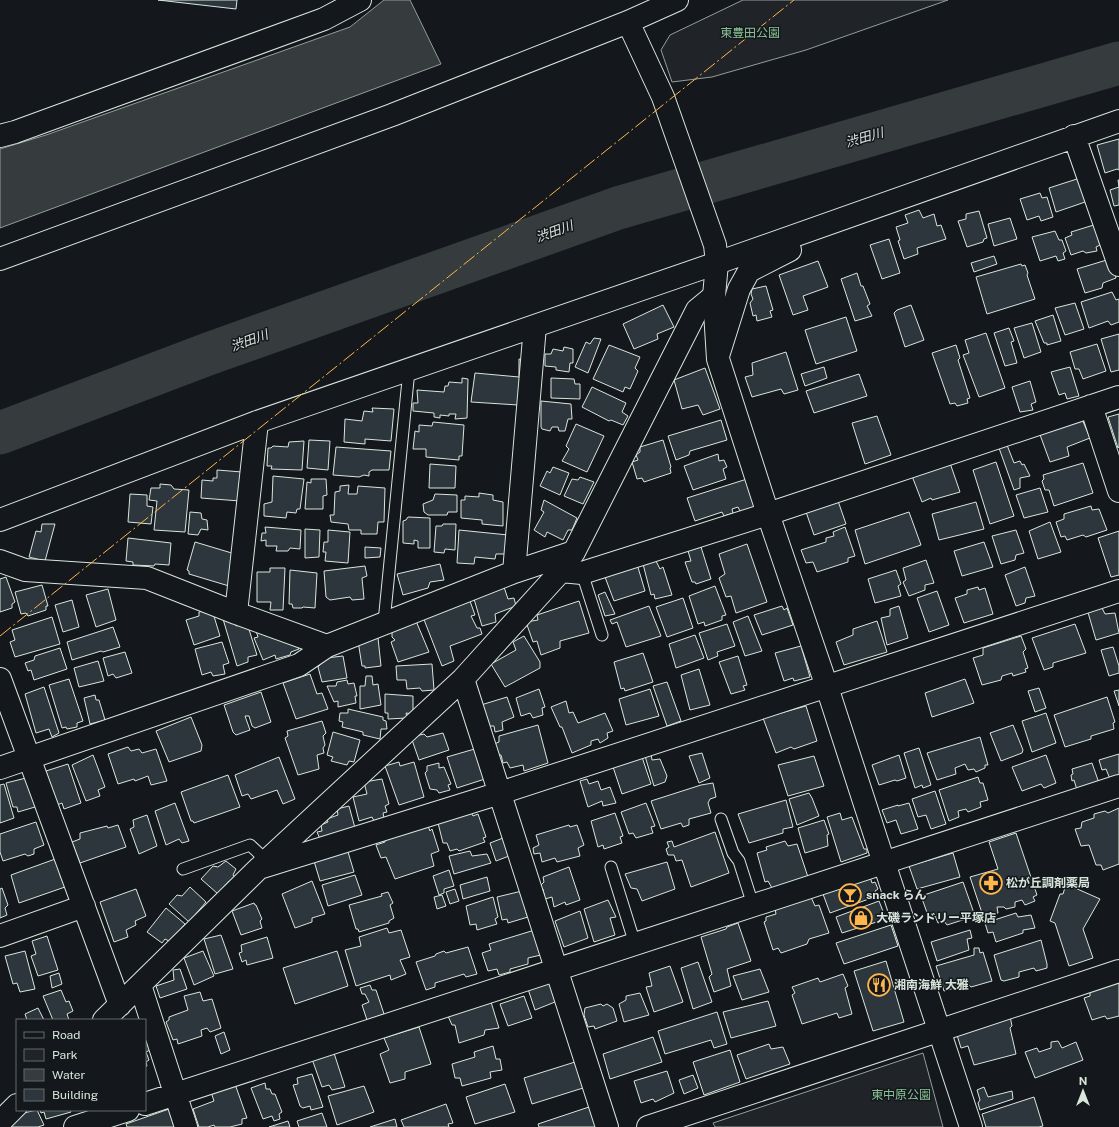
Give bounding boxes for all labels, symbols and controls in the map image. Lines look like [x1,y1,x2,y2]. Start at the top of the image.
park label: 東豊田公園 [720,26,780,40]
water label: 渋田川 [843,124,887,150]
water label: 渋田川 [533,217,577,245]
water label: 渋田川 [228,326,272,354]
pharmacy icon: 松が丘調剤薬局 [978,870,1004,896]
place label: 松が丘調剤薬局 [1006,876,1090,890]
bar icon: snack らん [837,882,863,908]
place label: snack らん [866,888,926,902]
shop icon: 大磯ランドリー平塚店 [848,905,874,931]
place label: 大磯ランドリー平塚店 [876,911,996,925]
restaurant icon: 湘南海鮮 大雅 [866,972,892,998]
place label: 湘南海鮮 大雅 [894,978,969,992]
legend [16,1019,146,1111]
text: Road [52,1028,80,1042]
text: Park [52,1048,78,1062]
text: Water [52,1068,86,1082]
north arrow [1063,1071,1103,1111]
text: N [1079,1075,1087,1087]
text: Building [52,1088,98,1102]
park label: 東中原公園 [871,1088,931,1102]

